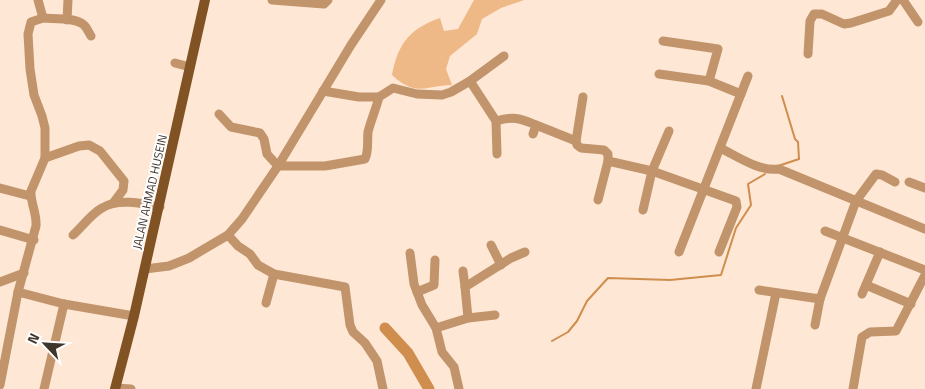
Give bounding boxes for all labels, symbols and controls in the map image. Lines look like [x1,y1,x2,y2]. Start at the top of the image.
street label: JALAN AHMAD HUSEIN [127,133,172,251]
north arrow [20,319,70,369]
text: N [21,329,44,347]

